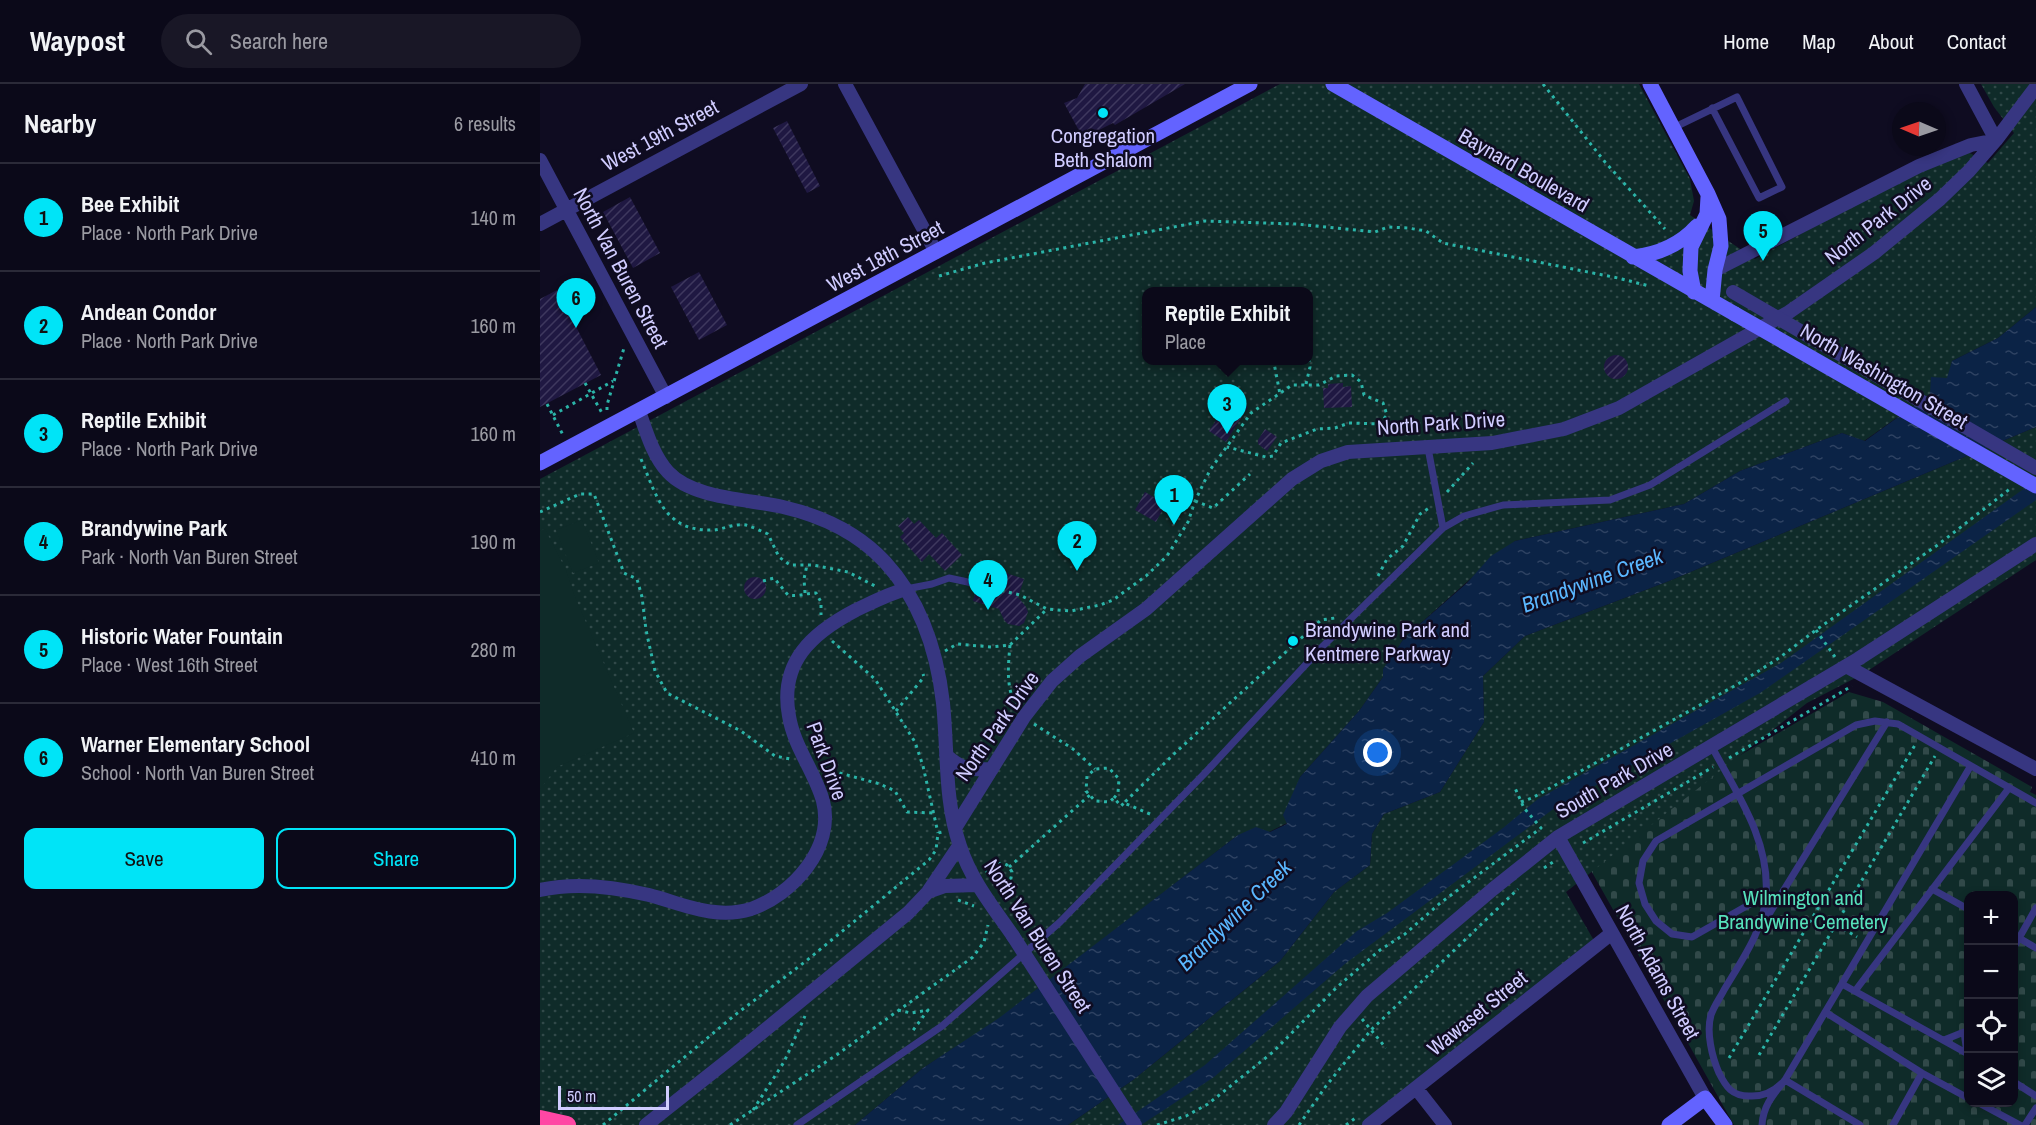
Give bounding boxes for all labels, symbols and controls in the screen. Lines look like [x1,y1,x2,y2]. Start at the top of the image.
search box [161,14,581,68]
text: Waypost [30,22,125,60]
icon: search [182,25,215,58]
text: Search here [230,26,328,56]
text: Home [1723,27,1769,56]
text: Map [1802,27,1836,56]
text: About [1869,27,1914,56]
text: Contact [1947,27,2006,56]
street label: West 19th Street [597,92,723,178]
north arrow [1892,102,1946,156]
text: Nearby [24,106,96,141]
marker: Congregation Beth Shalom [1096,106,1110,120]
text: 6 results [454,110,516,137]
place label: Congregation Beth Shalom [1051,121,1155,174]
street label: Baynard Boulevard [1453,121,1595,219]
street label: North Park Drive [1819,169,1937,271]
street label: North Van Buren Street [566,183,676,353]
text: Bee Exhibit [81,189,179,219]
text: 1 [39,204,48,231]
text: 140 m [470,204,516,231]
pin: 5 [1744,212,1782,261]
street label: West 18th Street [822,213,948,299]
text: Place · North Park Drive [81,219,258,246]
pin: 6 [556,278,596,328]
popup [1142,287,1313,365]
text: Andean Condor [81,297,216,327]
text: Reptile Exhibit [1165,298,1290,328]
text: 2 [39,312,48,339]
text: 160 m [470,312,516,339]
street label: North Washington Street [1795,316,1973,436]
text: Place · North Park Drive [81,327,258,354]
text: Place [1165,328,1206,355]
pin: 3 [1208,384,1246,434]
street label: North Park Drive [1376,404,1506,442]
text: Reptile Exhibit [81,405,206,435]
text: 3 [39,420,48,447]
text: 160 m [470,420,516,447]
text: Place · North Park Drive [81,435,258,462]
pin: 1 [1154,476,1194,525]
text: Brandywine Park [81,513,227,543]
pin: 2 [1058,522,1096,571]
text: 4 [39,528,48,555]
text: 190 m [470,528,516,555]
water label: Brandywine Creek [1517,540,1668,619]
text: Park · North Van Buren Street [81,543,298,570]
pin: 4 [968,560,1008,610]
place label: Brandywine Park and Kentmere Parkway [1305,615,1470,668]
text: Historic Water Fountain [81,621,283,651]
marker: Brandywine Park and Kentmere Parkway [1286,634,1300,648]
text: 5 [39,636,48,663]
text: 280 m [470,636,516,663]
text: Place · West 16th Street [81,651,258,678]
street label: North Park Drive [948,665,1046,787]
street label: Park Drive [799,718,855,804]
text: Warner Elementary School [81,729,310,759]
street label: South Park Drive [1550,735,1678,825]
your location [1363,738,1392,767]
text: 6 [39,744,48,771]
text: 410 m [470,744,516,771]
text: School · North Van Buren Street [81,759,314,786]
button: Save [24,828,264,889]
button: Share [276,828,516,889]
water label: Brandywine Creek [1170,852,1298,977]
street label: North Van Buren Street [977,854,1099,1019]
park label: Wilmington and Brandywine Cemetery [1718,883,1889,936]
map controls [1964,891,2018,1107]
button: + [1964,891,2018,945]
street label: North Adams Street [1609,899,1707,1045]
button: − [1964,945,2018,999]
street label: Wawaset Street [1421,964,1533,1062]
button: locate [1964,999,2018,1053]
button: layers [1964,1053,2018,1107]
scale bar [558,1083,669,1110]
text: 50 m [567,1085,596,1107]

